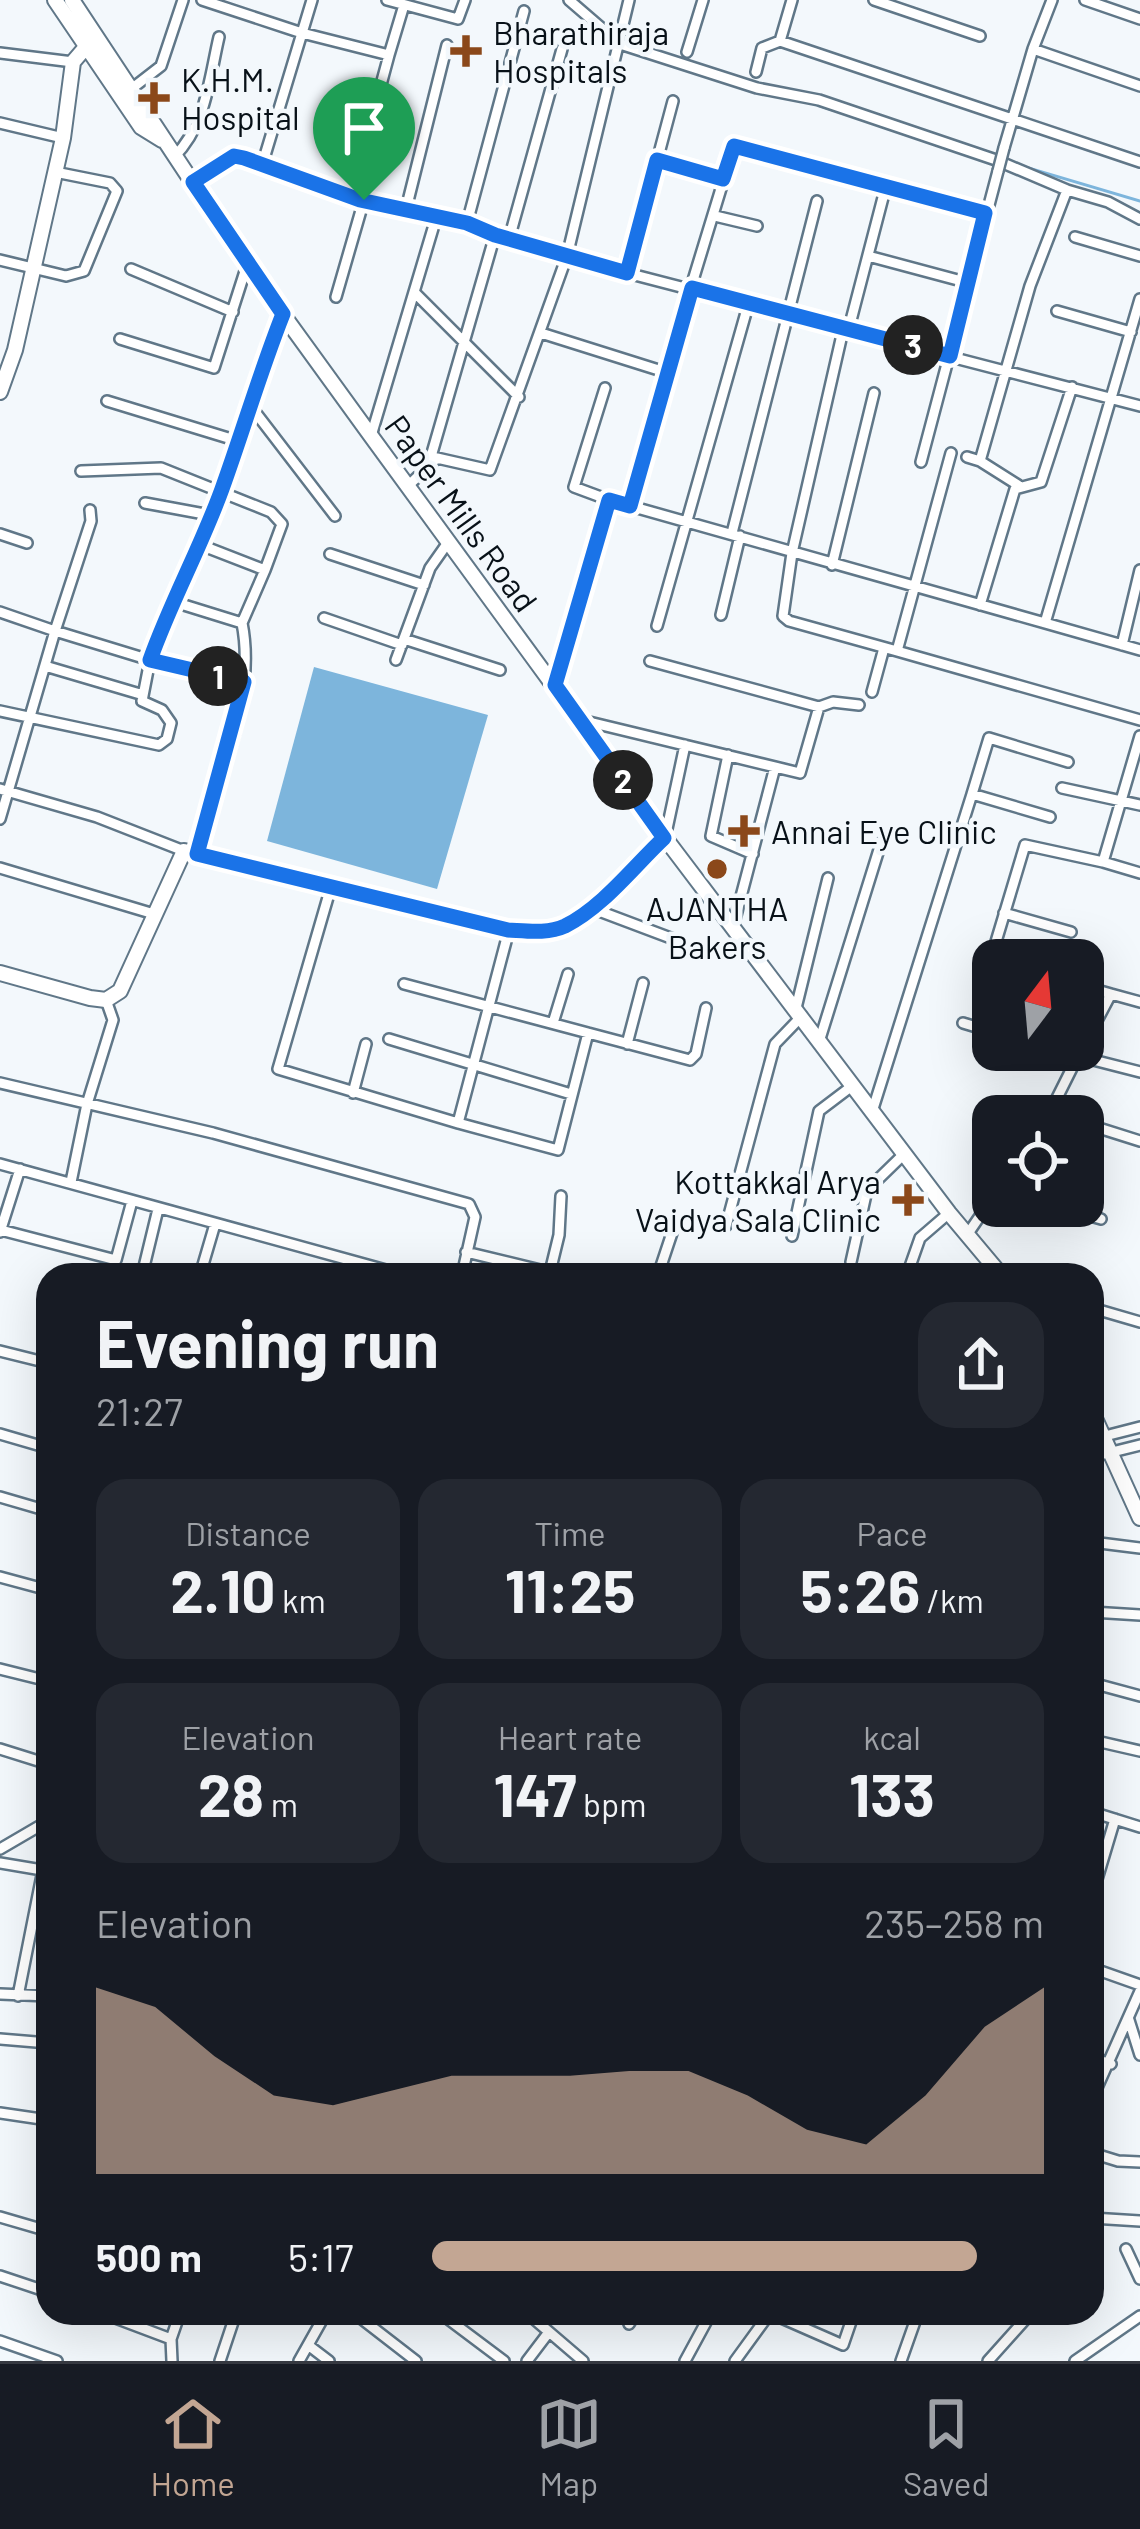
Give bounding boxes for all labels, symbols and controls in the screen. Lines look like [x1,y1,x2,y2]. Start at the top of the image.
place label: Bharathiraja Hospitals [493,12,669,90]
marker: Bharathiraja Hospitals [450,35,482,67]
place label: K.H.M. Hospital [181,59,300,137]
pin [313,77,415,200]
marker: K.H.M. Hospital [138,82,170,114]
icon: arrive [331,95,397,161]
pin: 3 [883,315,943,375]
text: 3 [904,325,922,365]
street label: Paper Mills Road [377,407,547,619]
pin: 1 [188,646,248,706]
text: 1 [212,656,224,696]
pin: 2 [593,750,653,810]
text: 2 [614,760,632,800]
place label: Annai Eye Clinic [771,811,997,851]
marker: Annai Eye Clinic [728,815,760,847]
marker: AJANTHA Bakers [704,856,730,882]
place label: AJANTHA Bakers [646,888,788,966]
north arrow [972,939,1104,1071]
map controls [972,939,1104,1227]
button: locate [972,1095,1104,1227]
place label: Kottakkal Arya Vaidya Sala Clinic [635,1161,881,1239]
marker: Kottakkal Arya Vaidya Sala Clinic [892,1184,924,1216]
text: Evening run [96,1302,439,1381]
button: share [918,1302,1044,1428]
text: 21:27 [96,1387,183,1434]
text: Distance [185,1513,311,1553]
text: Time [534,1513,606,1553]
text: Pace [857,1513,927,1553]
text: 2.10 [170,1553,275,1625]
text: 11:25 [505,1553,635,1625]
text: 5:26 [800,1553,920,1625]
text: km [275,1580,326,1620]
text: /km [920,1580,984,1620]
text: Elevation [182,1717,314,1757]
text: Heart rate [498,1717,642,1757]
text: kcal [863,1717,921,1757]
text: 28 [198,1757,264,1829]
text: 147 [493,1757,576,1829]
text: 133 [849,1757,935,1829]
text: m [264,1784,298,1824]
text: bpm [576,1784,647,1824]
text: Elevation [96,1899,253,1946]
text: 235–258 m [864,1899,1044,1946]
text: 500 m [96,2233,202,2280]
text: 5:17 [288,2233,353,2280]
tab: Home [151,2391,235,2503]
tab: Map [536,2391,602,2503]
tab: Saved [903,2391,989,2503]

